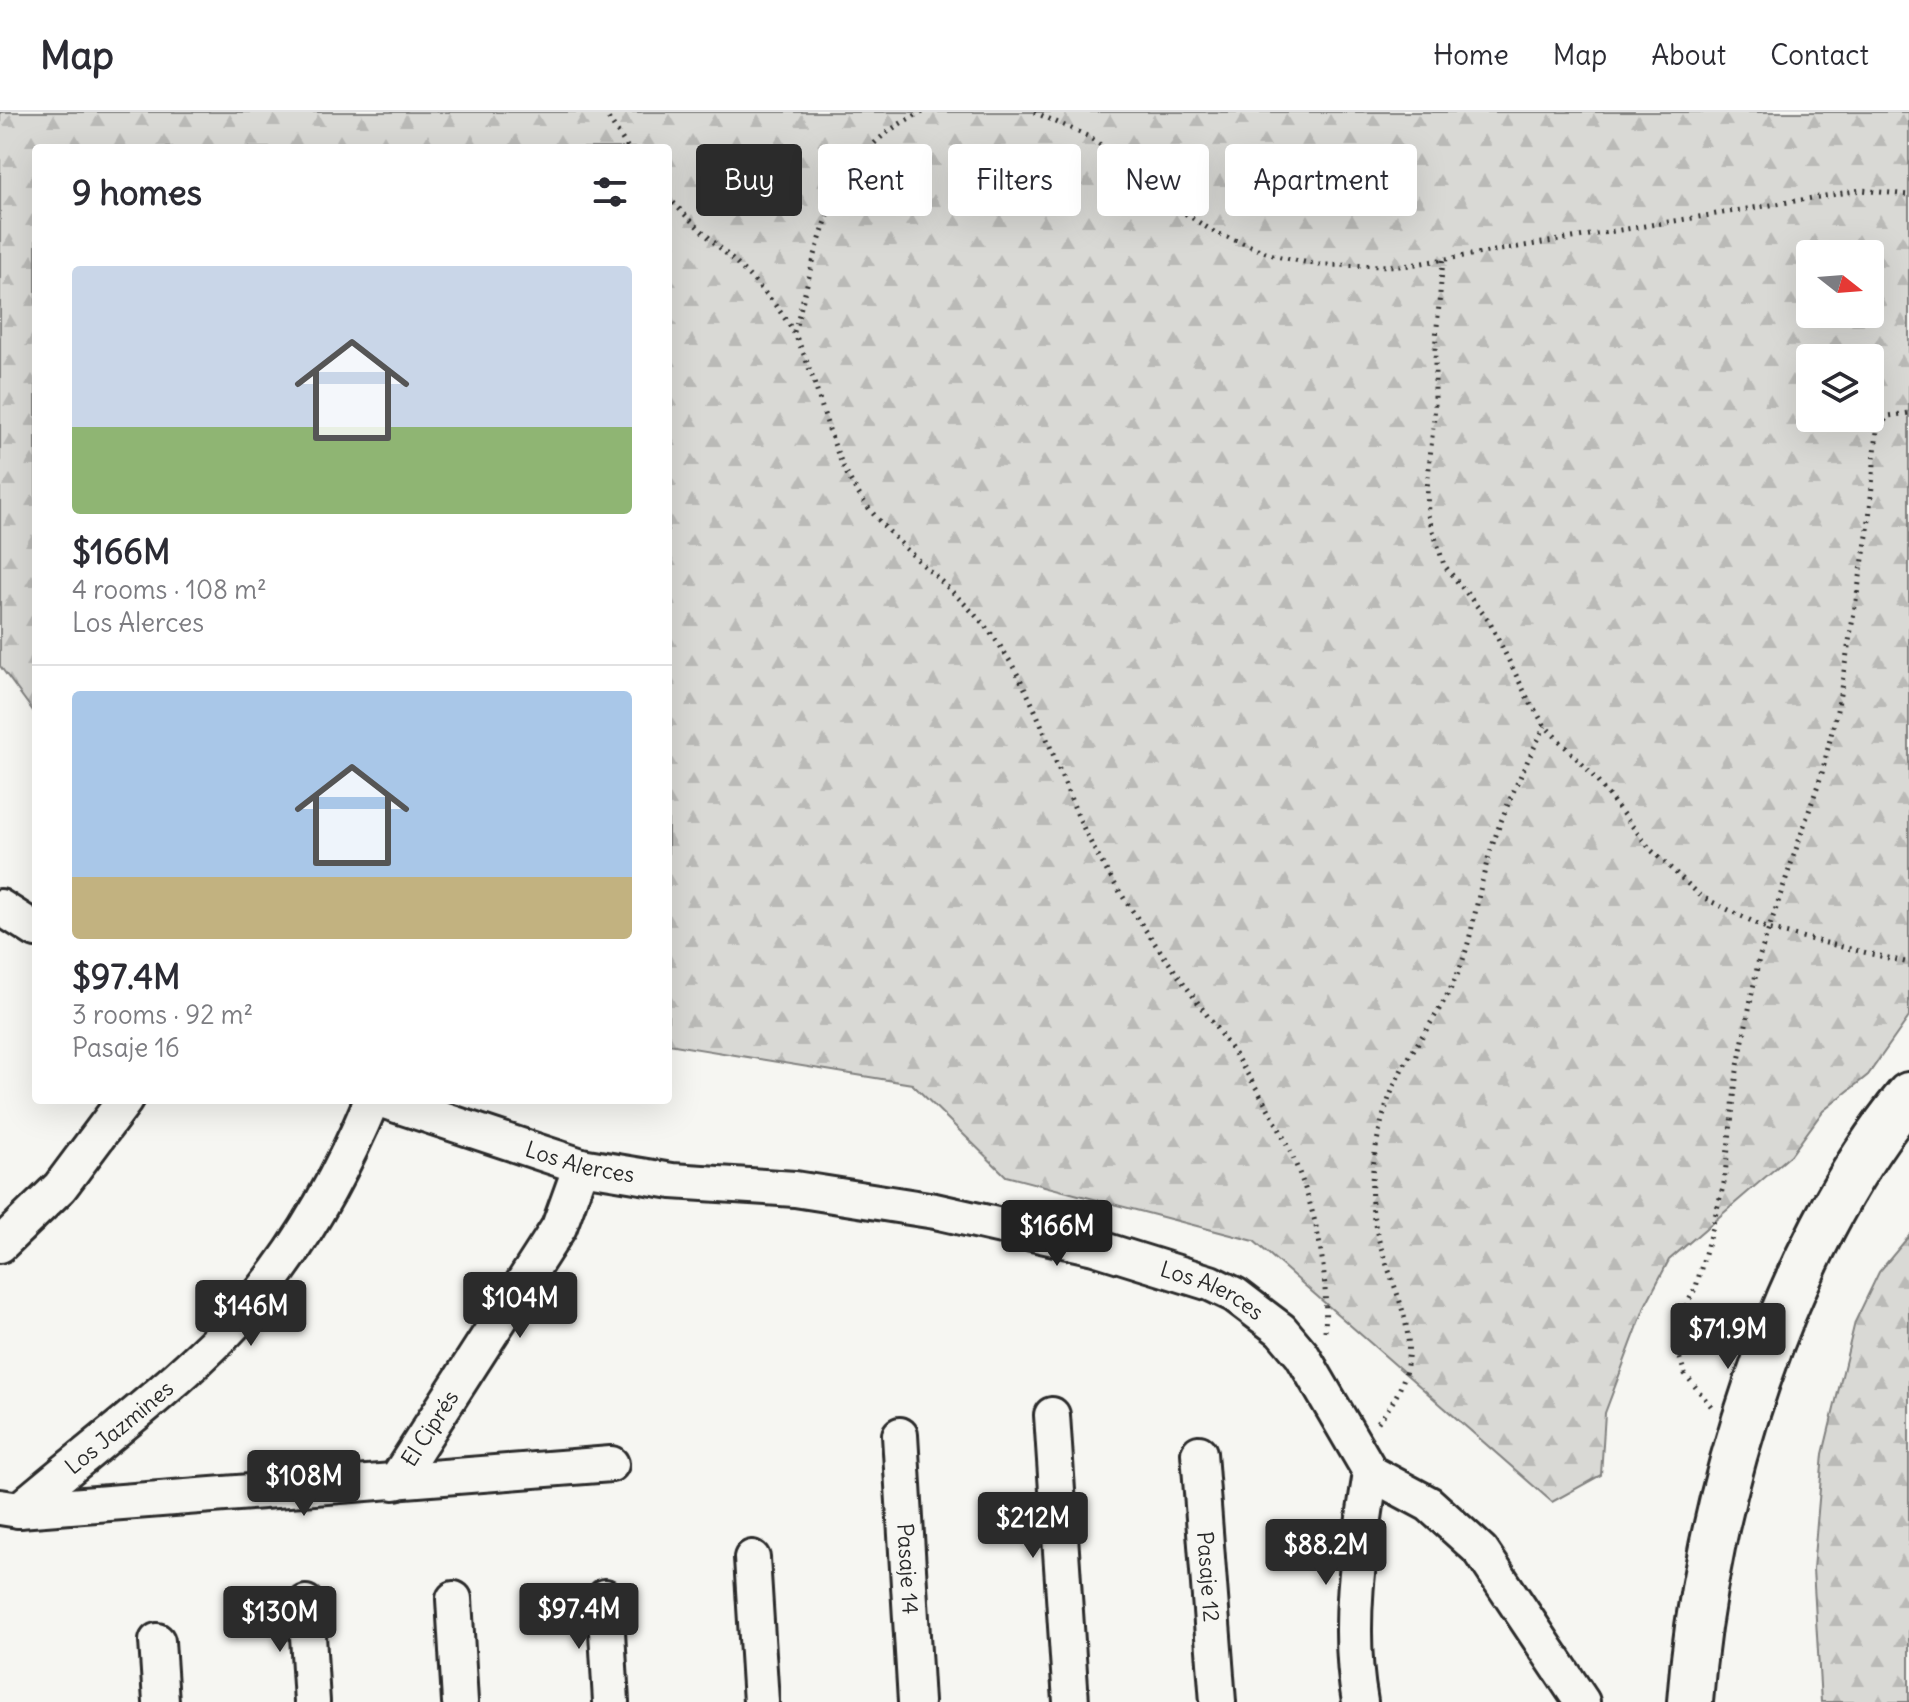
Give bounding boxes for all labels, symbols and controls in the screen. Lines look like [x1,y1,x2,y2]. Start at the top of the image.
text: Map [40,32,114,79]
text: Home [1433,37,1509,73]
text: Map [1553,37,1607,73]
text: About [1651,37,1726,73]
text: Contact [1770,37,1869,73]
chip: Buy [696,144,802,216]
chip: Rent [818,144,932,216]
chip: Filters [948,144,1081,216]
chip: New [1097,144,1209,216]
chip: Apartment [1225,144,1417,216]
icon: filters [588,170,632,214]
text: 9 homes [72,171,202,214]
north arrow [1796,240,1884,328]
map controls [1796,240,1884,432]
icon: home [280,318,424,462]
button: layers [1796,344,1884,432]
text: $166M [72,530,171,573]
text: 4 rooms · 108 m² [72,573,267,606]
text: Los Alerces [72,606,204,639]
icon: home [280,743,424,887]
text: $97.4M [72,955,181,998]
text: 3 rooms · 92 m² [72,998,253,1031]
text: Pasaje 16 [72,1031,180,1064]
street label: Los Alerces [522,1135,637,1189]
pin: $166M [1001,1200,1113,1268]
text: $166M [1019,1209,1095,1242]
street label: Los Alerces [1157,1254,1270,1326]
pin: $104M [464,1272,576,1340]
pin: $146M [195,1280,307,1348]
text: $104M [481,1281,559,1314]
text: $146M [213,1289,289,1322]
pin: $71.9M [1663,1303,1793,1371]
text: $71.9M [1689,1312,1767,1345]
street label: Los Jazmines [59,1374,179,1480]
street label: El Ciprés [395,1385,464,1472]
pin: $108M [248,1450,360,1518]
text: $108M [265,1459,343,1492]
pin: $212M [977,1492,1089,1560]
text: $212M [996,1501,1070,1534]
pin: $88.2M [1261,1519,1391,1587]
street label: Pasaje 14 [891,1522,925,1615]
text: $88.2M [1283,1528,1369,1561]
street label: Pasaje 12 [1191,1530,1226,1623]
pin: $97.4M [514,1583,644,1651]
pin: $130M [224,1586,336,1654]
text: $97.4M [537,1592,621,1625]
text: $130M [241,1595,319,1628]

